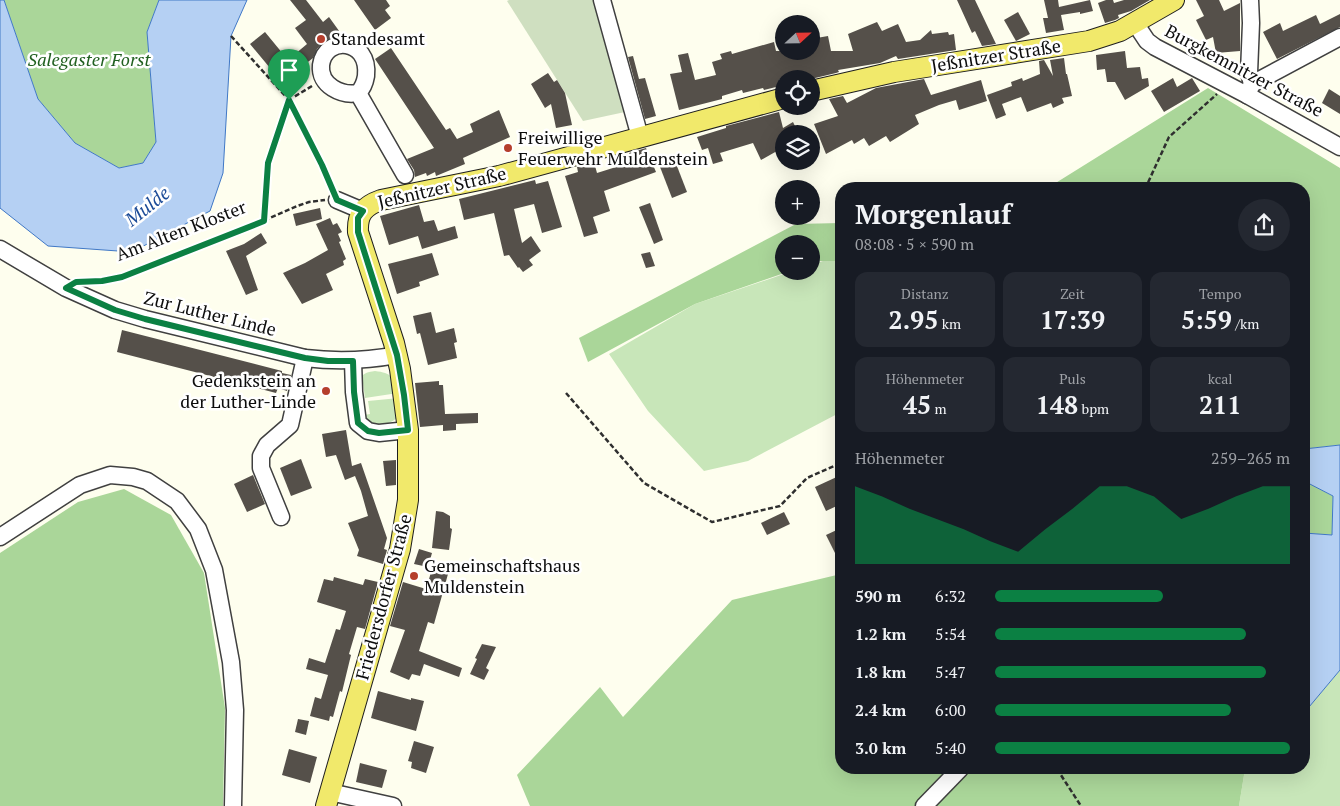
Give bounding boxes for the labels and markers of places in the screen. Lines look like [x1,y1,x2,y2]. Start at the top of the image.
place label: Standesamt [331,26,426,50]
marker: Standesamt [315,33,327,45]
pin [268,49,310,100]
place label: Freiwillige Feuerwehr Muldenstein [518,125,708,170]
marker: Freiwillige Feuerwehr Muldenstein [502,142,514,154]
place label: Gedenkstein an der Luther-Linde [180,368,316,413]
marker: Gedenkstein an der Luther-Linde [320,385,332,397]
place label: Gemeinschaftshaus Muldenstein [424,553,580,598]
marker: Gemeinschaftshaus Muldenstein [408,570,420,582]

